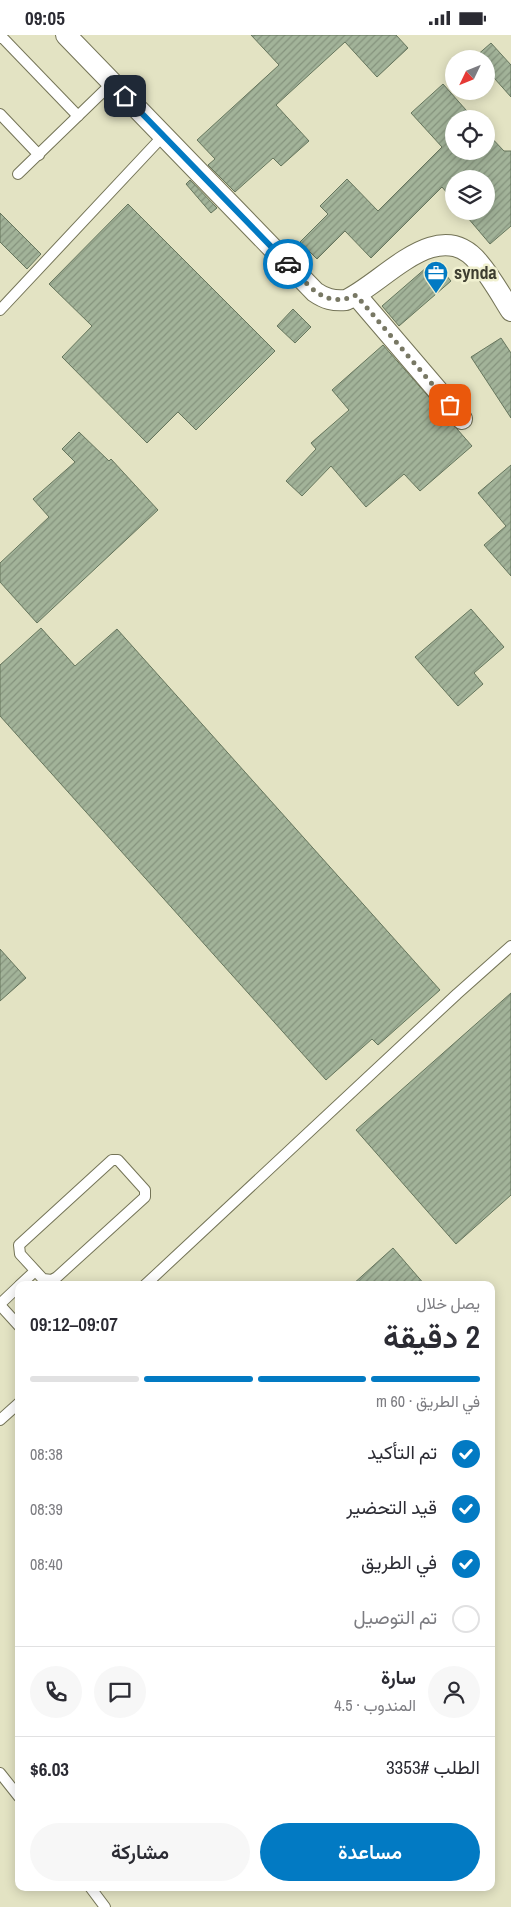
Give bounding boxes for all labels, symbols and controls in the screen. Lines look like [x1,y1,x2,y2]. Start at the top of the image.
text: 09:05 [25,5,65,31]
north arrow [445,50,495,100]
map controls [445,50,495,220]
pin [104,75,146,117]
icon: home [111,82,139,110]
button: locate [445,110,495,160]
button: layers [445,170,495,220]
courier [263,239,313,289]
icon: car [274,250,302,278]
office icon: synda [423,260,449,294]
place label: synda [454,260,497,285]
pin [429,384,471,426]
icon: bag [436,391,464,419]
text: يصل خلال [416,1292,480,1314]
text: 09:07–09:12 [30,1311,118,1337]
text: 2 دقيقة [383,1315,480,1358]
text: في الطريق · 60 m [376,1390,480,1412]
text: تم التأكيد [367,1439,437,1465]
icon: check [452,1440,480,1468]
text: 08:38 [30,1443,63,1465]
text: قيد التحضير [346,1494,437,1520]
icon: check [452,1495,480,1523]
text: 08:39 [30,1498,63,1520]
text: في الطريق [361,1549,437,1575]
icon: check [452,1550,480,1578]
text: 08:40 [30,1553,63,1575]
text: تم التوصيل [353,1604,437,1630]
text: سارة [381,1664,416,1690]
button: phone [30,1666,82,1718]
button: chat [94,1666,146,1718]
button: person [428,1666,480,1718]
text: المندوب · 4.5 [334,1694,416,1716]
text: الطلب #3353 [386,1754,480,1780]
text: $6.03 [30,1756,69,1782]
button: مشاركة [30,1823,250,1881]
button: مساعدة [260,1823,480,1881]

